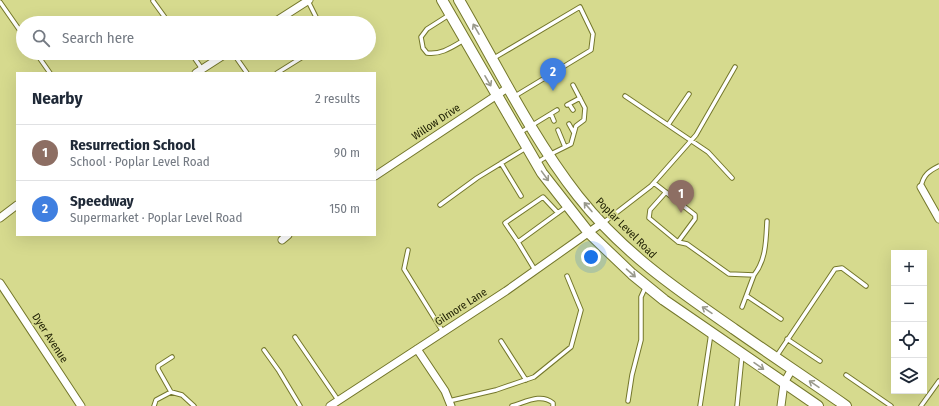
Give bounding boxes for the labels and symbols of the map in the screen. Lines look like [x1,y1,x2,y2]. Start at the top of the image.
one-way arrow [472,24,480,36]
pin: 2 [540,58,566,91]
one-way arrow [485,75,493,87]
street label: Willow Drive [409,101,463,143]
one-way arrow [541,171,549,182]
pin: 1 [668,180,694,213]
street label: Poplar Level Road [593,195,659,261]
one-way arrow [583,202,592,213]
your location [581,247,601,267]
one-way arrow [626,268,636,277]
street label: Gilmore Lane [433,285,489,329]
one-way arrow [701,306,712,314]
street label: Dyer Avenue [29,311,71,365]
one-way arrow [754,361,765,370]
one-way arrow [809,380,820,388]

